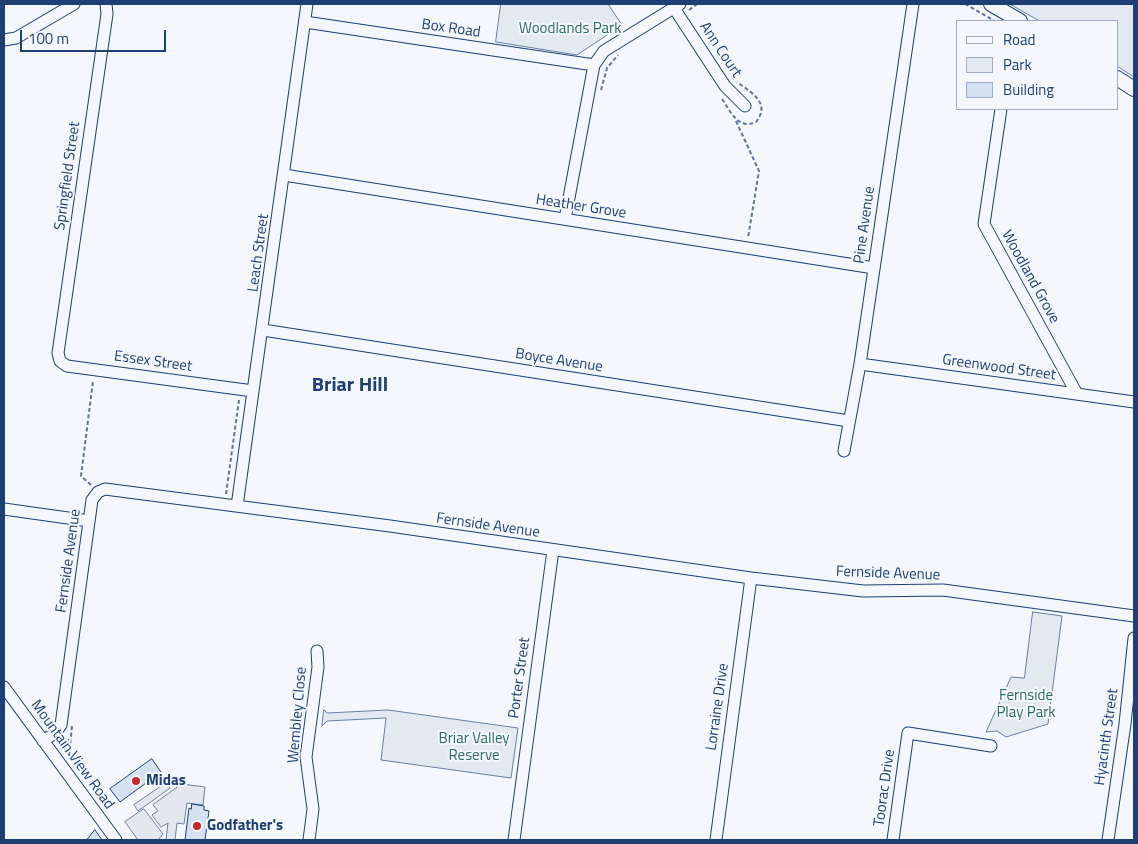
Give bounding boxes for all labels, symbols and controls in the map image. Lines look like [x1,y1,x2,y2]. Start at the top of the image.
street label: Box Road [420,16,482,42]
street label: Ann Court [695,19,745,81]
scale bar [22,20,169,52]
park label: Woodlands Park [519,20,621,38]
legend [956,20,1118,110]
text: 100 m [28,27,69,50]
text: Road [1003,28,1035,51]
text: Park [1003,53,1032,76]
text: Building [1003,78,1054,101]
street label: Springfield Street [51,121,85,231]
street label: Pine Avenue [851,185,879,265]
street label: Heather Grove [535,191,627,223]
street label: Leach Street [245,213,273,293]
street label: Woodland Grove [997,227,1063,327]
street label: Boyce Avenue [514,345,604,377]
street label: Essex Street [113,348,193,376]
street label: Greenwood Street [941,351,1057,385]
district label: Briar Hill [312,374,388,398]
street label: Fernside Avenue [53,508,85,614]
street label: Fernside Avenue [435,510,541,542]
street label: Fernside Avenue [836,563,940,585]
street label: Porter Street [505,636,535,720]
street label: Lorraine Drive [703,662,733,752]
street label: Wembley Close [285,666,311,764]
park label: Fernside Play Park [996,687,1056,722]
street label: Hyacinth Street [1091,687,1123,787]
street label: Mountain View Road [26,697,118,813]
park label: Briar Valley Reserve [438,730,510,765]
street label: Toorac Drive [871,748,899,828]
place label: Midas [146,772,186,790]
marker: Midas [130,775,142,787]
place label: Godfather's [207,817,283,835]
marker: Godfather's [191,820,203,832]

